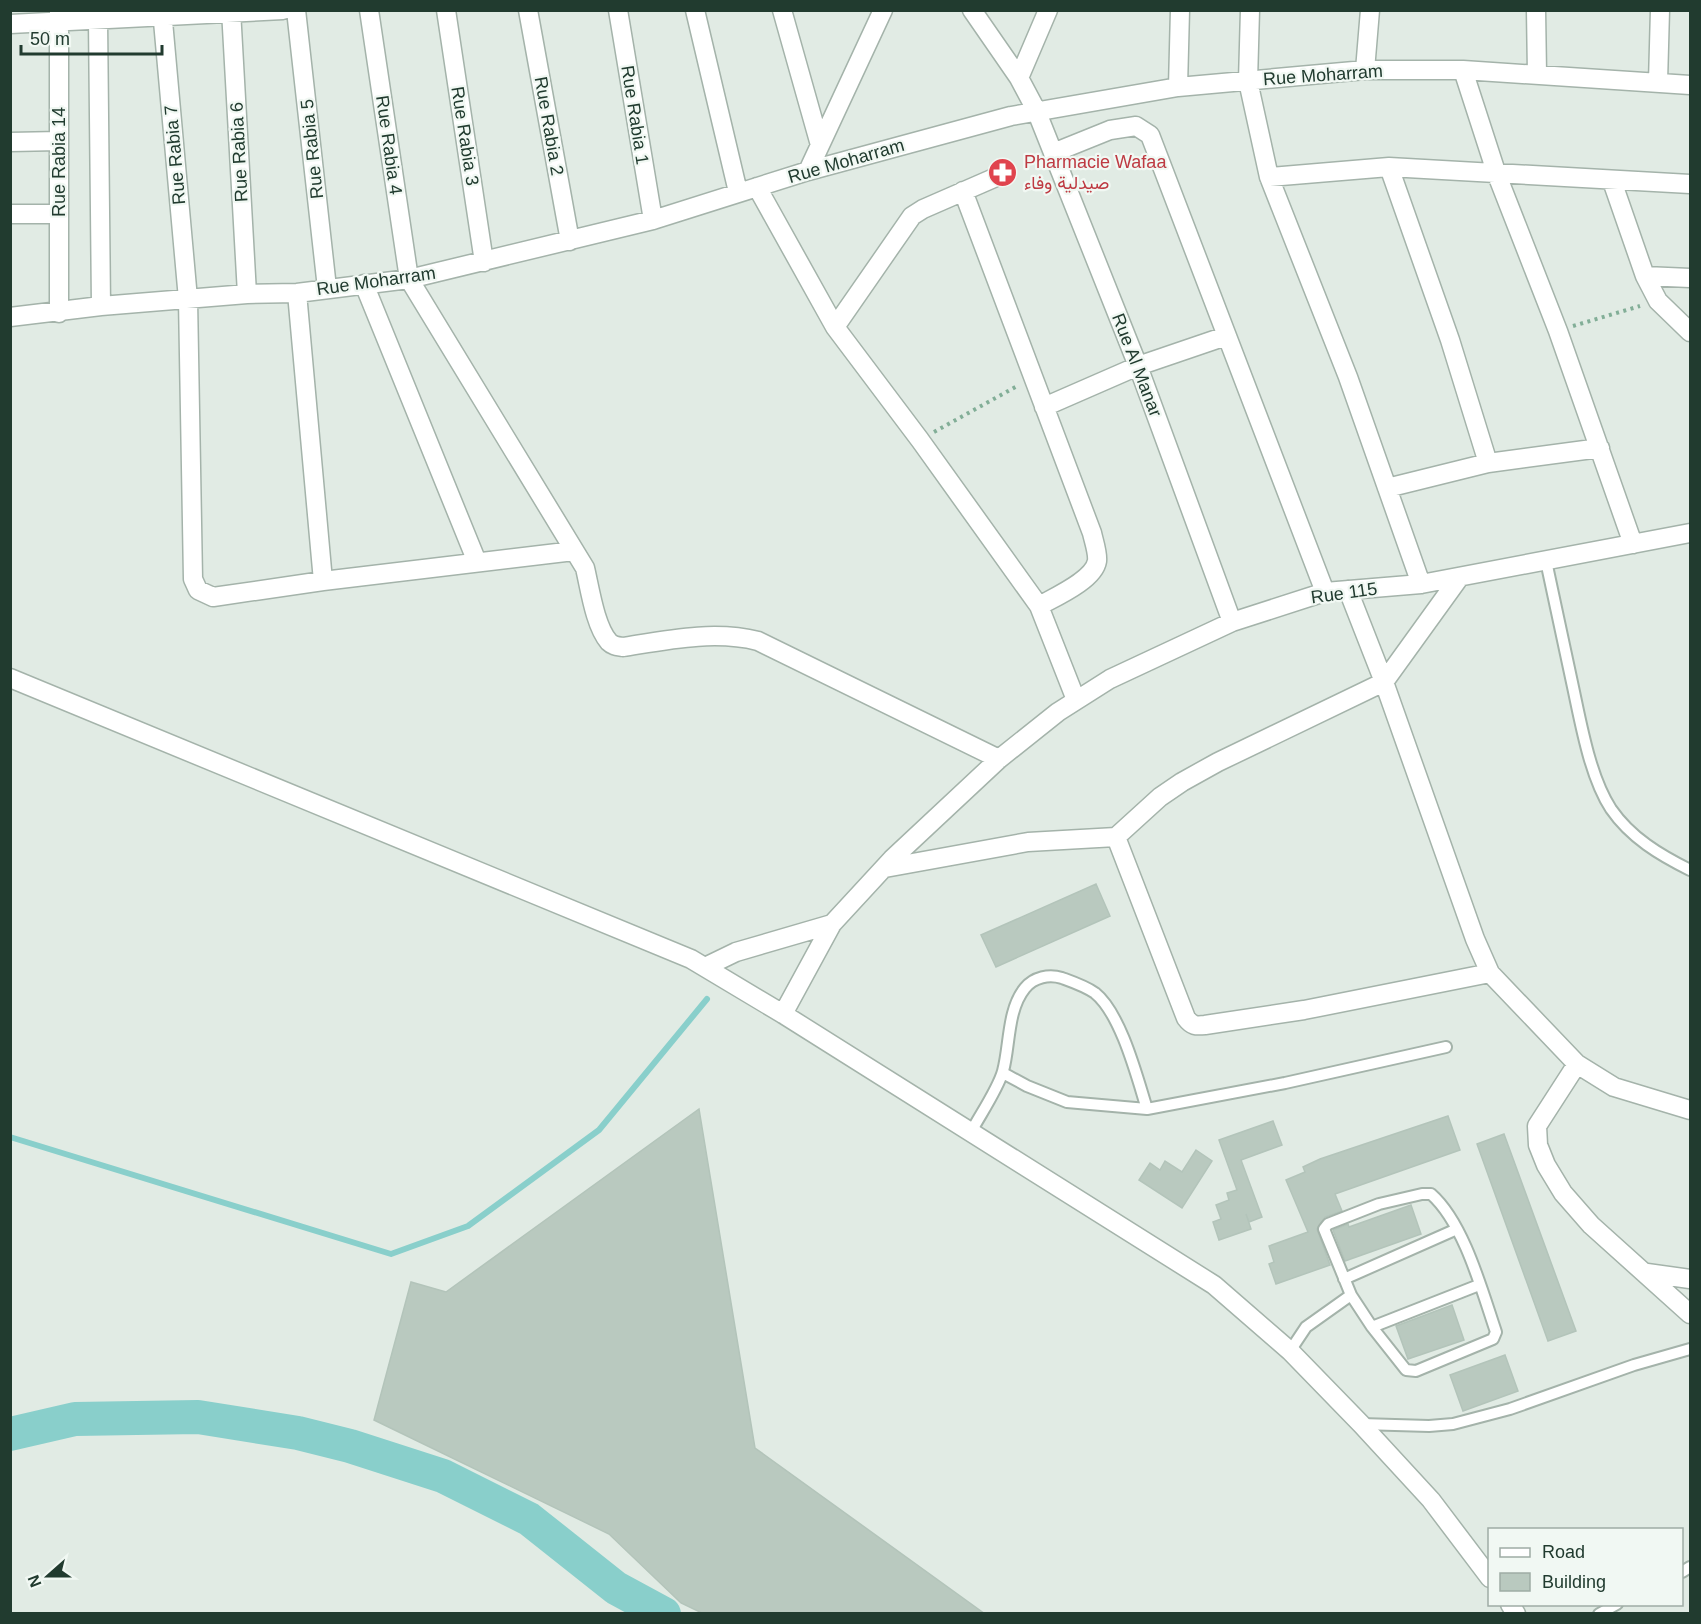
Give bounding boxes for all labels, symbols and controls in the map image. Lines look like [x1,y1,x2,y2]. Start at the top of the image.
scale bar [21,18,162,56]
text: 50 m [30,29,70,49]
street label: Rue Moharram [1262,61,1384,89]
street label: Rue Rabia 1 [617,64,653,166]
street label: Rue Rabia 2 [530,75,568,177]
street label: Rue Rabia 3 [447,85,483,187]
street label: Rue Rabia 4 [372,94,406,196]
street label: Rue Rabia 5 [297,98,327,200]
street label: Rue Rabia 6 [226,102,252,202]
street label: Rue Rabia 7 [161,104,189,206]
street label: Rue Rabia 14 [49,107,69,217]
street label: Rue Moharram [786,135,906,187]
place label: Pharmacie Wafaa صيدلية وفاء [1024,152,1167,194]
pharmacy icon: Pharmacie Wafaa صيدلية وفاء [987,156,1019,188]
street label: Rue Moharram [315,263,437,299]
street label: Rue Al Manar [1108,311,1166,419]
street label: Rue 115 [1310,578,1378,608]
legend [1488,1528,1683,1606]
text: Road [1542,1542,1585,1562]
north arrow [18,1546,78,1606]
text: Building [1542,1572,1606,1592]
text: N [24,1573,44,1590]

